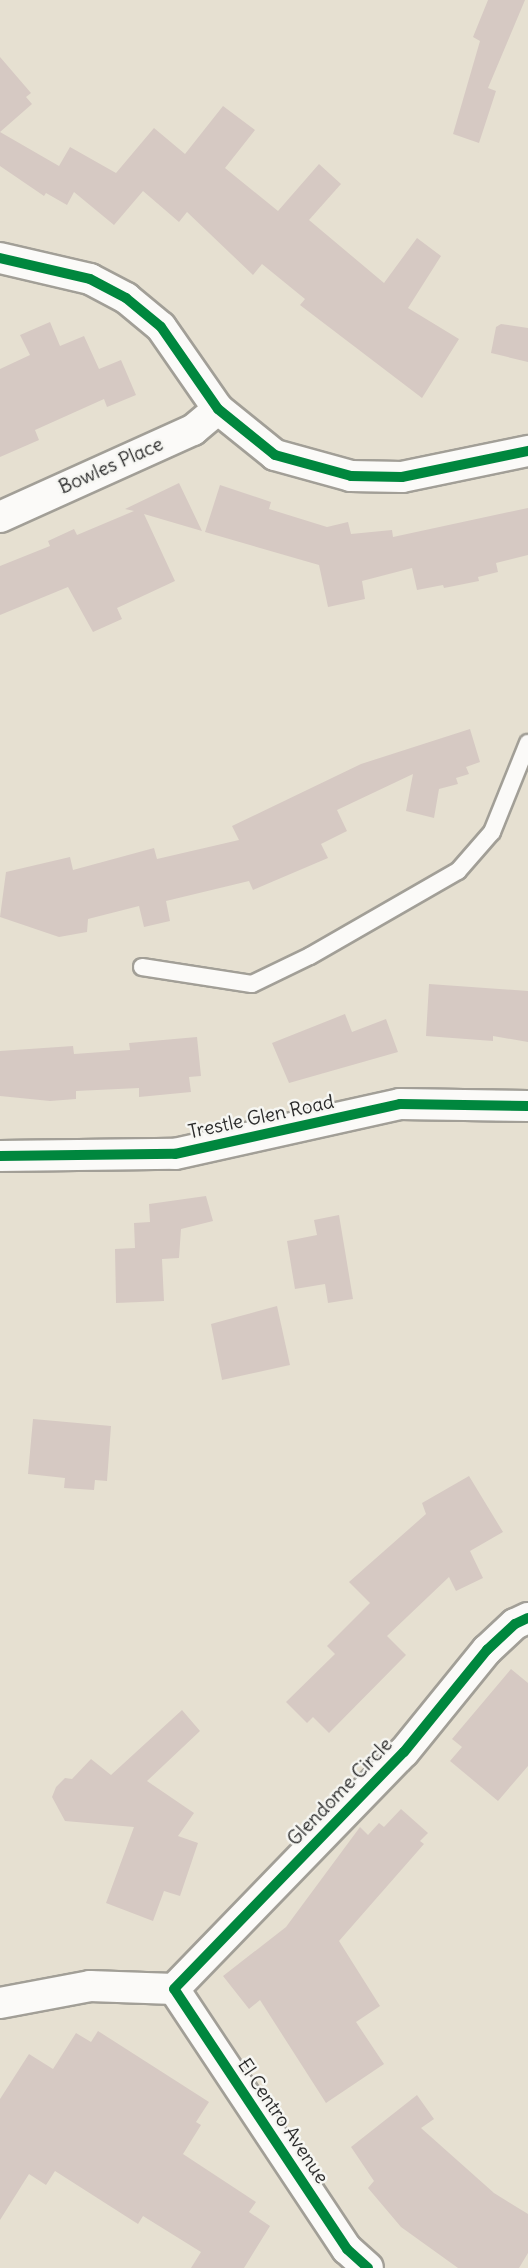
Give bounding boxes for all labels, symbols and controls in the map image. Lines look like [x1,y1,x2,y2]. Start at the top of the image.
street label: Bowles Place [55,433,167,499]
street label: Trestle Glen Road [186,1090,336,1144]
street label: Glendome Circle [283,1733,397,1851]
street label: El Centro Avenue [233,2054,333,2188]

